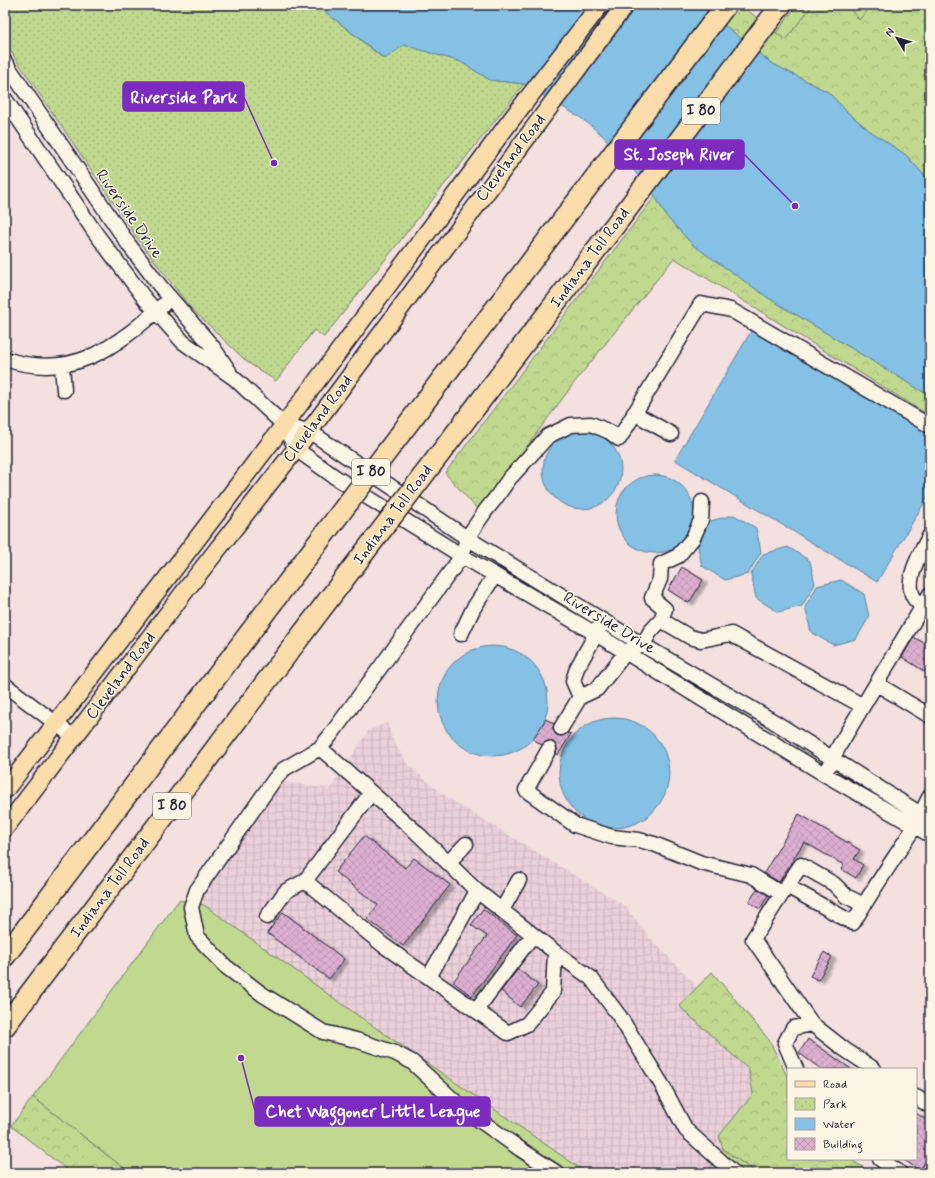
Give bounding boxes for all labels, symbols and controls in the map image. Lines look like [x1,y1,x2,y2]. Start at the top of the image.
north arrow [877,18,917,58]
text: N [882,25,898,40]
callout: Riverside Park [123,82,244,111]
text: Riverside Park [130,87,238,109]
road number: I 80 [682,98,720,124]
street label: Cleveland Road [471,110,551,206]
callout: St. Joseph River [615,140,744,169]
text: St. Joseph River [624,144,734,166]
street label: Riverside Drive [91,165,168,263]
street label: Indiana Toll Road [545,204,635,312]
street label: Cleveland Road [278,371,358,467]
road number: I 80 [352,459,390,485]
street label: Indiana Toll Road [348,461,438,569]
street label: Riverside Drive [559,587,659,659]
street label: Cleveland Road [81,628,161,724]
road number: I 80 [153,793,191,819]
street label: Indiana Toll Road [65,834,155,942]
legend [787,1068,917,1160]
text: Road [823,1077,847,1093]
callout: Chet Waggoner Little League [255,1097,490,1126]
text: Park [823,1097,847,1113]
text: Chet Waggoner Little League [266,1101,481,1126]
text: Water [823,1117,855,1133]
text: Building [823,1137,863,1154]

